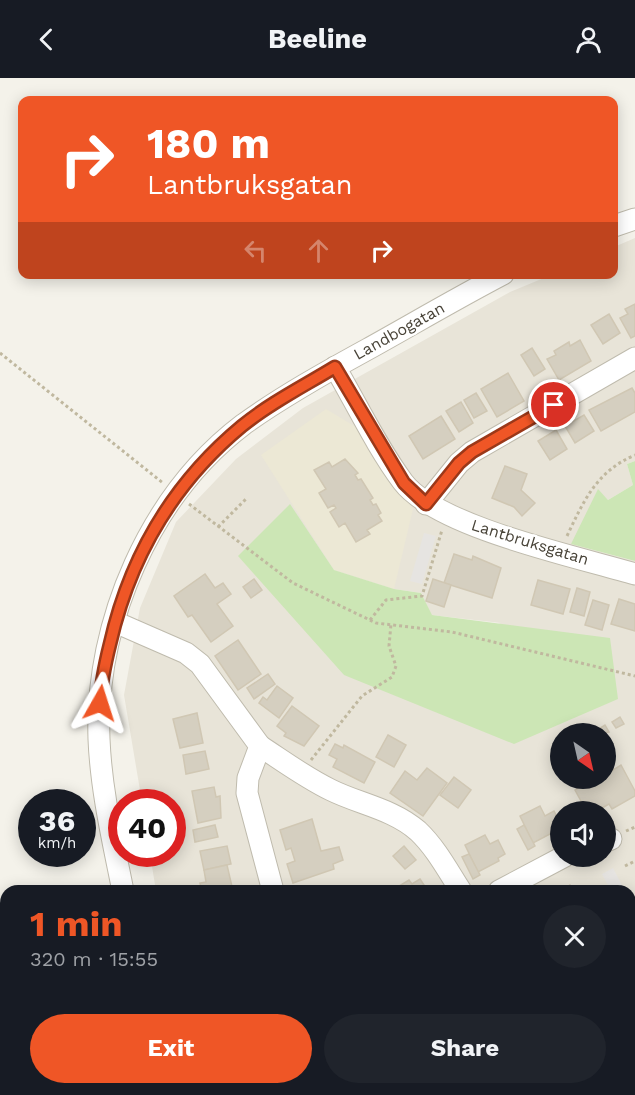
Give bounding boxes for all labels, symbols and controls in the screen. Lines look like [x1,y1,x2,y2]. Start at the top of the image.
icon: back [30,23,63,56]
text: Beeline [268,23,367,55]
icon: person [572,23,605,56]
text: 180 m [147,119,270,168]
icon: right [48,120,126,198]
text: Lantbruksgatan [147,169,353,201]
icon: left [239,234,272,267]
icon: ahead [302,234,335,267]
icon: right [365,234,398,267]
street label: Landbogatan [350,298,448,364]
pin [528,379,579,430]
icon: arrive [537,388,570,421]
street label: Lantbruksgatan [469,515,591,569]
position arrow [68,671,132,735]
north arrow [550,723,616,789]
map controls [550,723,616,867]
speed limit sign: 40 [108,789,186,867]
button: sound [550,801,616,867]
text: 36 [39,803,75,838]
text: km/h [38,834,76,852]
text: 1 min [30,903,122,945]
button: close [543,905,606,968]
text: 320 m · 15:55 [30,947,158,971]
button: Exit [30,1014,312,1083]
button: Share [324,1014,606,1083]

